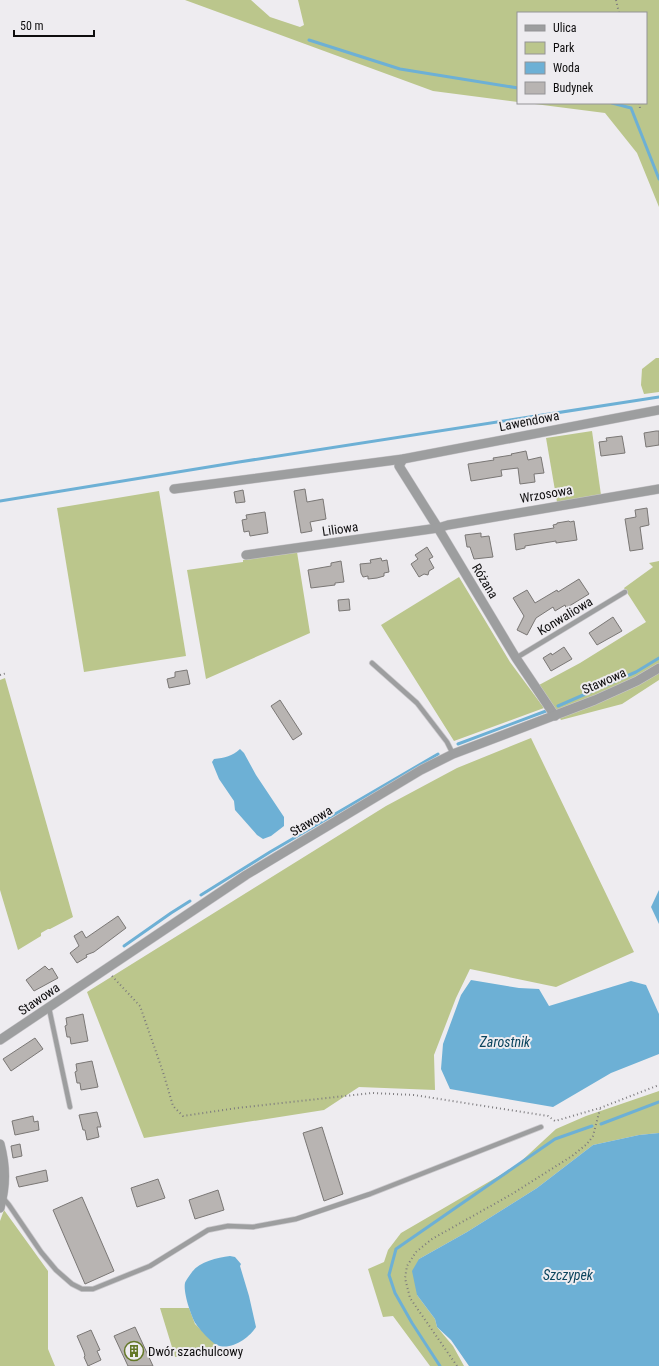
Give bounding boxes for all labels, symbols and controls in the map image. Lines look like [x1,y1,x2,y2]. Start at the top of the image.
scale bar [14,12,94,38]
legend [517,12,647,104]
text: 50 m [20,19,44,33]
text: Ulica [553,21,577,35]
text: Park [553,41,575,55]
text: Woda [553,61,580,75]
text: Budynek [553,81,594,95]
street label: Lawendowa [498,408,560,434]
street label: Wrzosowa [519,482,573,506]
street label: Liliowa [321,519,359,539]
street label: Różana [469,561,501,601]
street label: Konwaliowa [535,594,595,638]
street label: Stawowa [580,665,628,697]
street label: Stawowa [287,803,335,839]
street label: Stawowa [16,980,62,1018]
water label: Zarostnik [479,1034,531,1050]
water label: Szczypek [543,1267,594,1283]
building icon: Dwór szachulcowy [123,1340,145,1362]
place label: Dwór szachulcowy [148,1344,244,1359]

